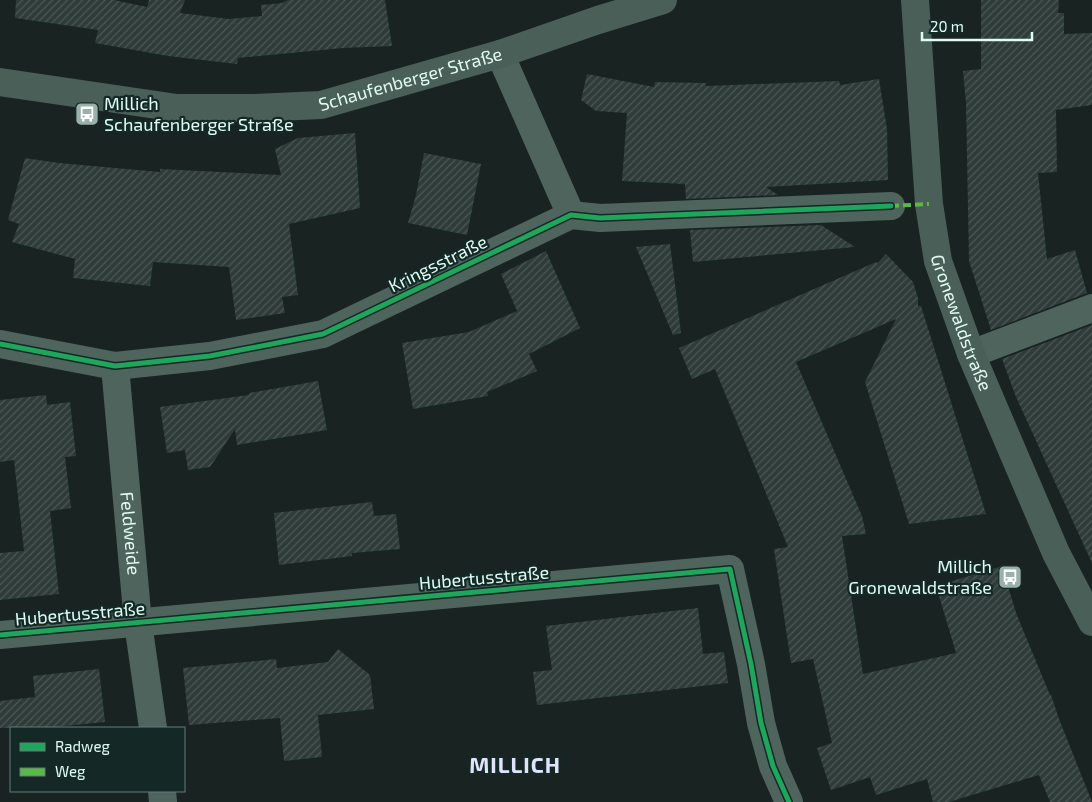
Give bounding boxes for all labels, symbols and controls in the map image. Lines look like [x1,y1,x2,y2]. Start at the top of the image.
scale bar [922,10,1032,42]
text: 20 m [930,17,964,35]
street label: Schaufenberger Straße [316,42,504,115]
place label: Millich Schaufenberger Straße [104,92,294,135]
bus stop icon: Millich Schaufenberger Straße [74,101,100,127]
street label: Kringsstraße [385,230,490,296]
street label: Gronewaldstraße [927,253,997,394]
street label: Feldweide [116,491,146,576]
place label: Millich Gronewaldstraße [848,555,992,598]
street label: Hubertusstraße [418,560,550,594]
bus stop icon: Millich Gronewaldstraße [997,564,1023,590]
street label: Hubertusstraße [14,596,146,630]
legend [10,727,185,792]
text: Radweg [55,737,110,755]
district label: MILLICH [469,751,561,777]
text: Weg [55,762,86,780]

